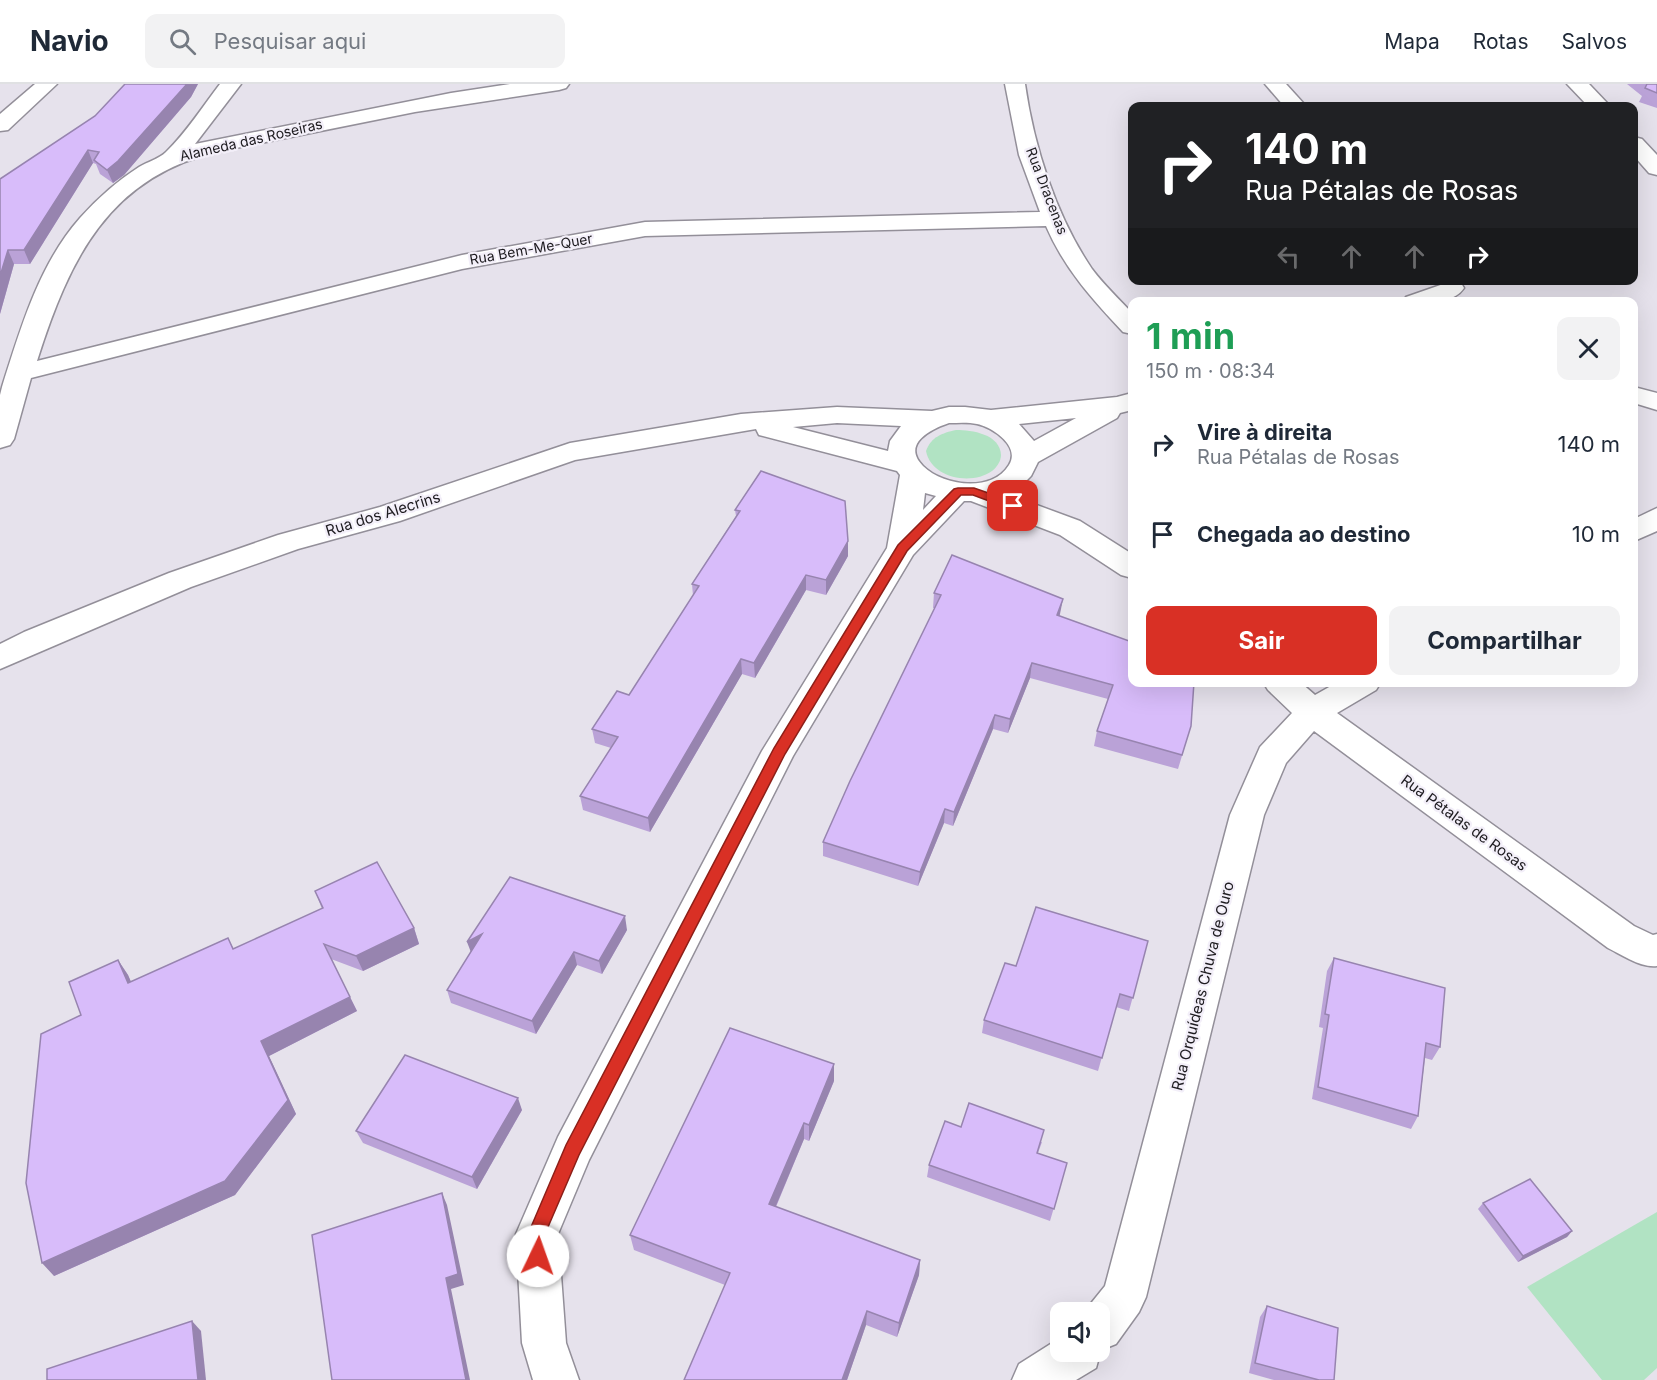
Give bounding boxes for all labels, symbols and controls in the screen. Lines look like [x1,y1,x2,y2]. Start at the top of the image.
search box [145,14,565,68]
text: Navio [30,24,109,58]
icon: search [166,25,199,58]
text: Pesquisar aqui [214,28,366,54]
text: Mapa [1384,29,1440,54]
text: Rotas [1473,29,1528,54]
text: Salvos [1561,29,1627,54]
street label: Alameda das Roseiras [178,115,324,164]
text: 140 m [1245,123,1368,174]
icon: right [1146,126,1224,204]
street label: Rua Dracenas [1023,145,1072,237]
text: Rua Pétalas de Rosas [1245,174,1518,207]
street label: Rua Bem-Me-Quer [468,229,594,268]
icon: left [1272,240,1305,273]
icon: ahead [1335,240,1368,273]
icon: ahead [1398,240,1431,273]
icon: right [1461,240,1494,273]
text: 1 min [1146,314,1235,358]
button: close [1557,317,1620,380]
text: 150 m · 08:34 [1146,359,1275,383]
text: Vire à direita [1197,419,1332,445]
icon: right [1146,428,1179,461]
text: 140 m [1558,431,1620,457]
text: Rua Pétalas de Rosas [1197,445,1399,469]
pin [987,480,1038,531]
street label: Rua dos Alecrins [323,487,443,540]
icon: arrive [996,489,1029,522]
icon: arrive [1146,518,1179,551]
text: Chegada ao destino [1197,521,1411,547]
text: 10 m [1572,521,1620,547]
button: Sair [1146,606,1377,675]
button: Compartilhar [1389,606,1620,675]
street label: Rua Pétalas de Rosas [1397,770,1531,875]
street label: Rua Orquídeas Chuva de Ouro [1167,879,1238,1092]
position arrow [506,1224,570,1288]
map controls [1050,1302,1110,1362]
button: sound [1050,1302,1110,1362]

